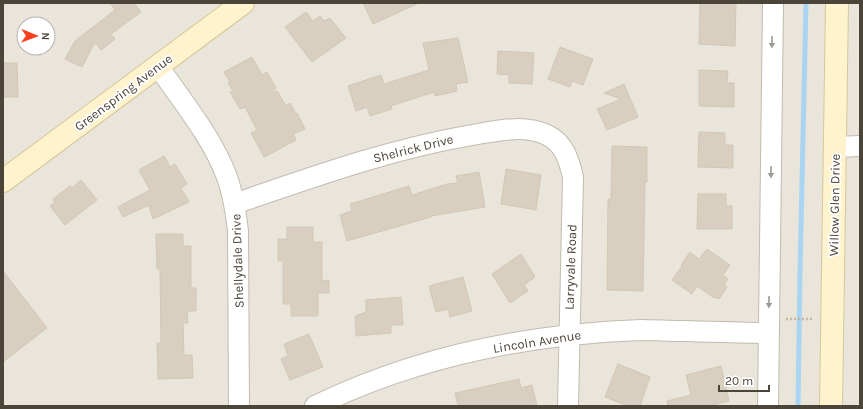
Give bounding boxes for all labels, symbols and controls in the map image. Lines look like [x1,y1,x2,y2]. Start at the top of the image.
north arrow [16,16,56,56]
text: N [39,32,52,40]
one-way arrow [769,36,775,49]
street label: Greenspring Avenue [72,51,175,134]
street label: Shelrick Drive [371,131,455,166]
street label: Willow Glen Drive [826,153,843,256]
one-way arrow [768,166,774,179]
street label: Shellydale Drive [228,213,247,308]
street label: Larryvale Road [562,224,579,310]
one-way arrow [766,296,772,309]
street label: Lincoln Avenue [492,327,583,356]
scale bar [719,367,769,393]
text: 20 m [725,374,753,388]

